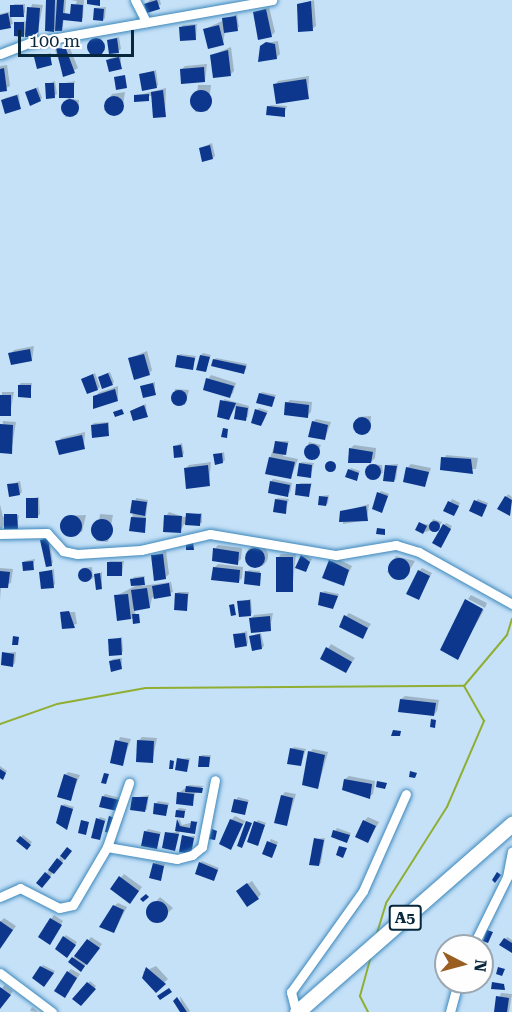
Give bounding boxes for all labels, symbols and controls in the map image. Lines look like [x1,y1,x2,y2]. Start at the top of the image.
scale bar [21,18,136,56]
text: 100 m [29,30,80,51]
road number: A5 [388,905,422,931]
north arrow [434,934,494,994]
text: N [470,959,491,973]

